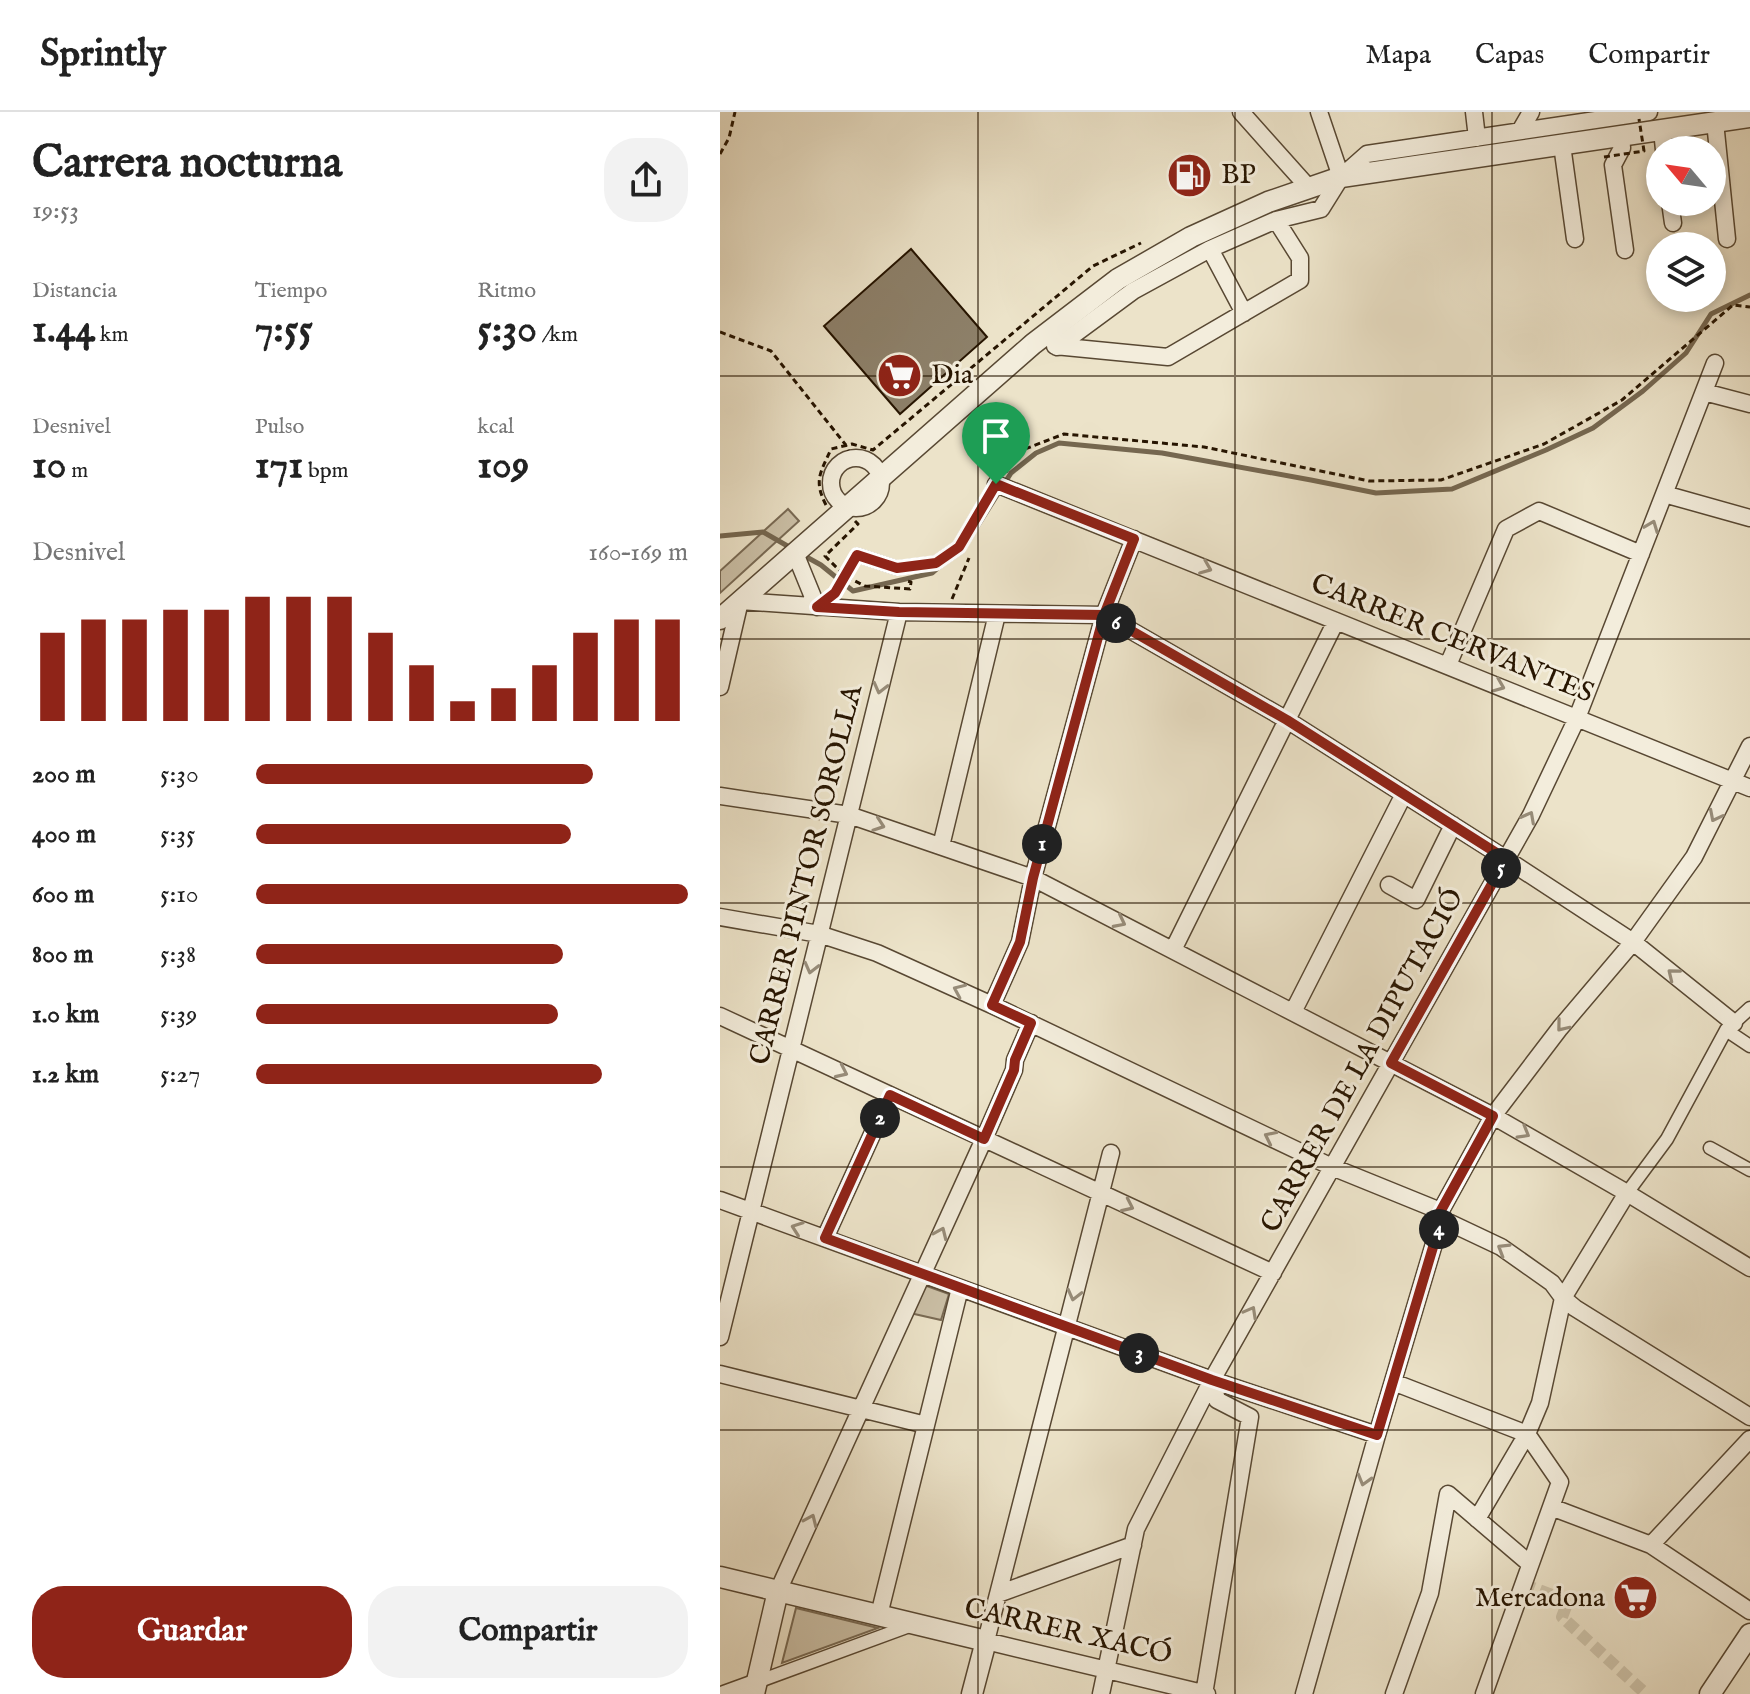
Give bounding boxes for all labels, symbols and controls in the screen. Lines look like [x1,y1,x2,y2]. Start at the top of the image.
text: Sprintly [40,31,166,79]
text: Mapa [1365,38,1431,73]
text: Capas [1475,38,1544,73]
text: Compartir [1588,38,1710,73]
text: Carrera nocturna [32,136,342,192]
north arrow [1646,136,1726,216]
map controls [1646,136,1726,312]
button: share [604,138,688,222]
fuel station icon: BP [1166,151,1214,199]
place label: BP [1221,158,1256,193]
text: 19:53 [32,194,79,227]
button: layers [1646,232,1726,312]
text: Distancia [32,277,117,305]
text: Tiempo [255,277,327,305]
text: Ritmo [477,277,536,305]
text: 1.44 [32,305,95,356]
text: 7:55 [255,305,313,356]
text: 5:30 [477,305,537,356]
text: km [95,321,129,349]
text: /km [537,321,578,349]
supermarket icon: Dia [876,351,924,399]
place label: Dia [931,358,974,393]
pin [962,402,1030,484]
text: Desnivel [32,413,111,441]
text: Pulso [255,413,304,441]
text: kcal [477,413,514,441]
icon: arrive [974,414,1018,458]
text: 10 [32,441,66,492]
text: 171 [255,441,303,492]
text: 109 [477,441,529,492]
text: m [66,457,88,485]
text: bpm [303,457,349,485]
one-way arrow [1642,520,1658,534]
text: Desnivel [32,536,125,569]
text: 160–169 m [588,536,688,569]
one-way arrow [1198,559,1212,575]
street label: CARRER CERVANTES [1306,566,1598,712]
pin: 6 [1096,603,1136,643]
text: 6 [1111,609,1121,637]
one-way arrow [1491,677,1505,693]
street label: CARRER PINTOR SOROLLA [743,680,871,1069]
one-way arrow [872,681,889,695]
text: 200 m [32,758,96,791]
text: 5:30 [160,758,199,791]
one-way arrow [1709,808,1724,822]
one-way arrow [1520,811,1535,825]
one-way arrow [871,816,885,832]
text: 400 m [32,818,96,851]
text: 5:35 [160,818,195,851]
pin: 1 [1022,824,1062,864]
text: 1 [1038,830,1046,858]
pin: 5 [1481,848,1521,888]
text: 5 [1497,854,1505,882]
text: 600 m [32,878,94,911]
text: 5:10 [160,878,199,911]
street label: CARRER DE LA DIPUTACIÓ [1254,883,1472,1239]
one-way arrow [1111,913,1126,928]
text: 800 m [32,938,94,971]
text: 5:38 [160,938,196,971]
one-way arrow [803,960,820,974]
one-way arrow [1667,970,1682,984]
one-way arrow [953,984,967,1000]
text: 1.0 km [32,998,100,1031]
text: 5:39 [160,998,197,1031]
one-way arrow [1557,1016,1572,1031]
text: 1.2 km [32,1058,99,1091]
text: 5:27 [160,1058,200,1091]
one-way arrow [833,1062,848,1078]
pin: 2 [860,1098,900,1138]
text: 2 [875,1104,885,1132]
one-way arrow [1515,1123,1529,1139]
one-way arrow [1263,1131,1278,1147]
one-way arrow [1120,1196,1134,1212]
pin: 4 [1419,1209,1459,1249]
text: 4 [1434,1215,1444,1243]
one-way arrow [791,1221,805,1238]
one-way arrow [931,1226,947,1241]
one-way arrow [1497,1244,1512,1259]
one-way arrow [1067,1288,1084,1302]
one-way arrow [1241,1306,1257,1321]
pin: 3 [1119,1333,1159,1373]
text: 3 [1135,1339,1143,1367]
one-way arrow [1357,1472,1374,1486]
one-way arrow [801,1514,817,1529]
supermarket icon: Mercadona [1612,1574,1660,1622]
place label: Mercadona [1475,1581,1606,1616]
button: Guardar [32,1586,352,1678]
button: Compartir [368,1586,688,1678]
street label: CARRER XACÓ [961,1591,1175,1673]

